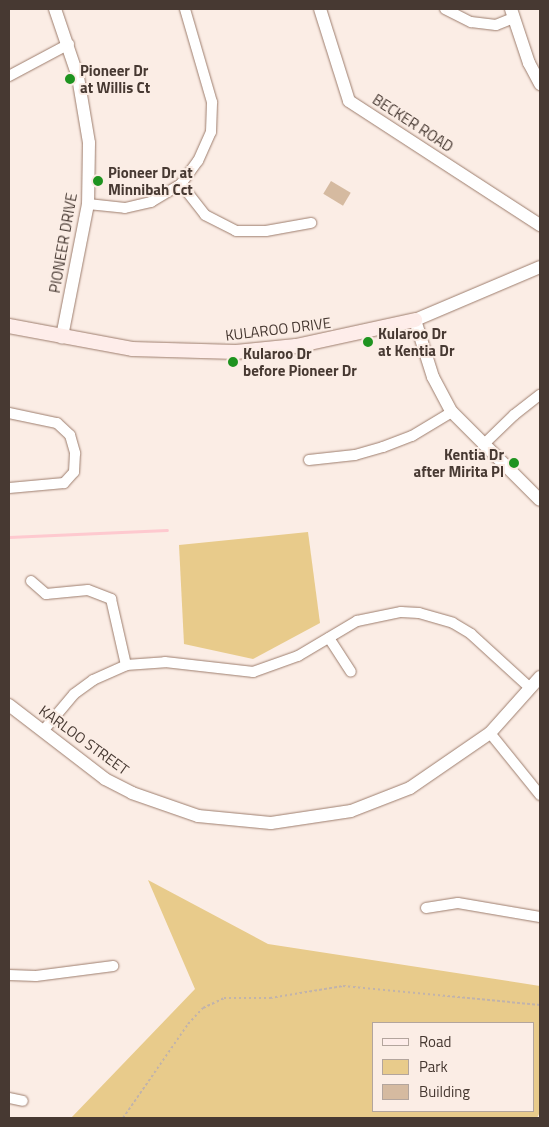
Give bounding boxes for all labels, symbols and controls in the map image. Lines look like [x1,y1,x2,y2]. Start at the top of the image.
place label: Pioneer Dr at Willis Ct [80,61,150,96]
marker: Pioneer Dr at Willis Ct [64,73,76,85]
street label: BECKER ROAD [369,90,457,156]
place label: Pioneer Dr at Minnibah Cct [108,163,193,198]
marker: Pioneer Dr at Minnibah Cct [92,175,104,187]
street label: PIONEER DRIVE [45,192,81,294]
street label: KULAROO DRIVE [224,314,332,344]
place label: Kularoo Dr at Kentia Dr [378,324,454,359]
marker: Kularoo Dr at Kentia Dr [362,336,374,348]
place label: Kularoo Dr before Pioneer Dr [243,344,357,379]
marker: Kularoo Dr before Pioneer Dr [227,356,239,368]
place label: Kentia Dr after Mirita Pl [413,445,504,480]
marker: Kentia Dr after Mirita Pl [508,457,520,469]
street label: KARLOO STREET [36,701,132,779]
legend [372,1022,534,1112]
text: Road [419,1030,451,1053]
text: Park [419,1055,448,1078]
text: Building [419,1080,470,1103]

